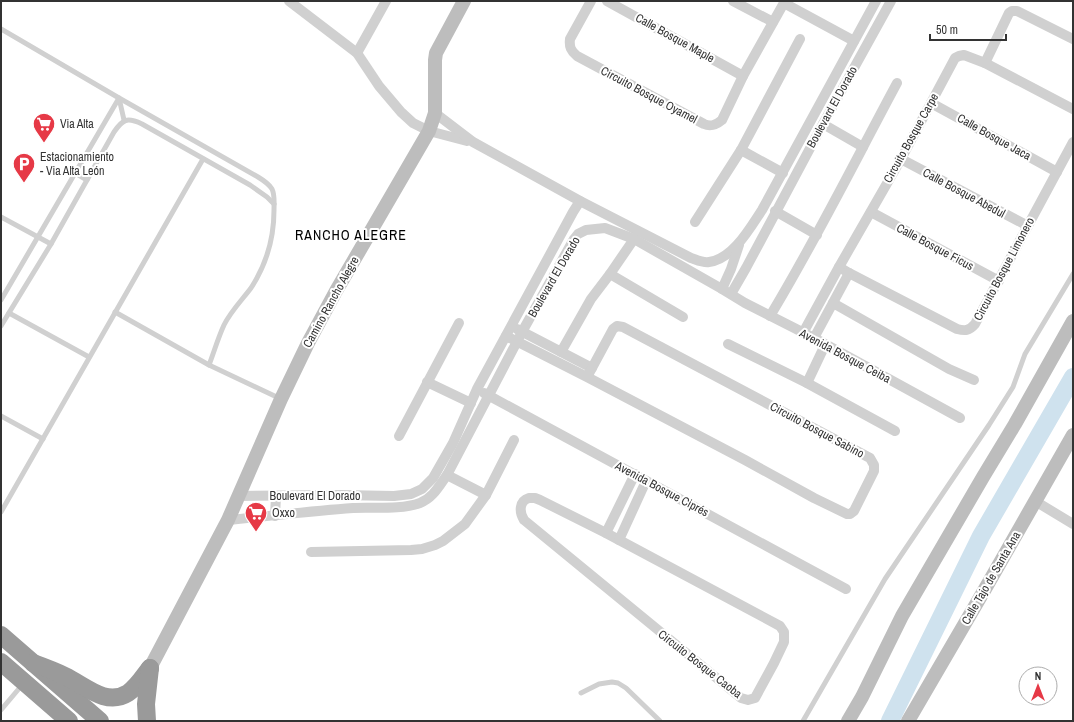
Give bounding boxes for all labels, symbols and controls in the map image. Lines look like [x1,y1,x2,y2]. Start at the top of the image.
street label: Calle Bosque Maple [633,10,717,66]
scale bar [930,16,1006,42]
text: 50 m [936,22,958,38]
street label: Circuito Bosque Oyamel [598,63,700,127]
street label: Boulevard El Dorado [803,63,861,151]
street label: Circuito Bosque Carpe [880,90,942,186]
street label: Calle Bosque Jaca [954,110,1034,164]
supermarket icon: Via Alta [31,111,57,144]
place label: Via Alta [60,116,94,132]
place label: Estacionamiento - Via Alta León [40,149,114,179]
parking icon: Estacionamiento - Via Alta León [11,151,37,184]
street label: Calle Bosque Abedul [920,164,1008,222]
street label: Circuito Bosque Limonero [970,215,1038,323]
street label: Calle Bosque Ficus [894,220,976,274]
district label: RANCHO ALEGRE [295,226,407,244]
street label: Boulevard El Dorado [524,234,584,320]
street label: Camino Rancho Alegre [299,254,363,350]
street label: Avenida Bosque Ceiba [796,325,894,387]
street label: Circuito Bosque Sabino [767,398,867,462]
street label: Avenida Bosque Ciprés [612,457,712,520]
street label: Boulevard El Dorado [270,488,360,504]
supermarket icon: Oxxo [243,500,269,533]
place label: Oxxo [272,505,295,521]
street label: Calle Tajo de Santa Ana [958,528,1024,627]
street label: Circuito Bosque Caoba [655,626,746,702]
north arrow [1018,666,1058,706]
text: N [1035,669,1041,683]

